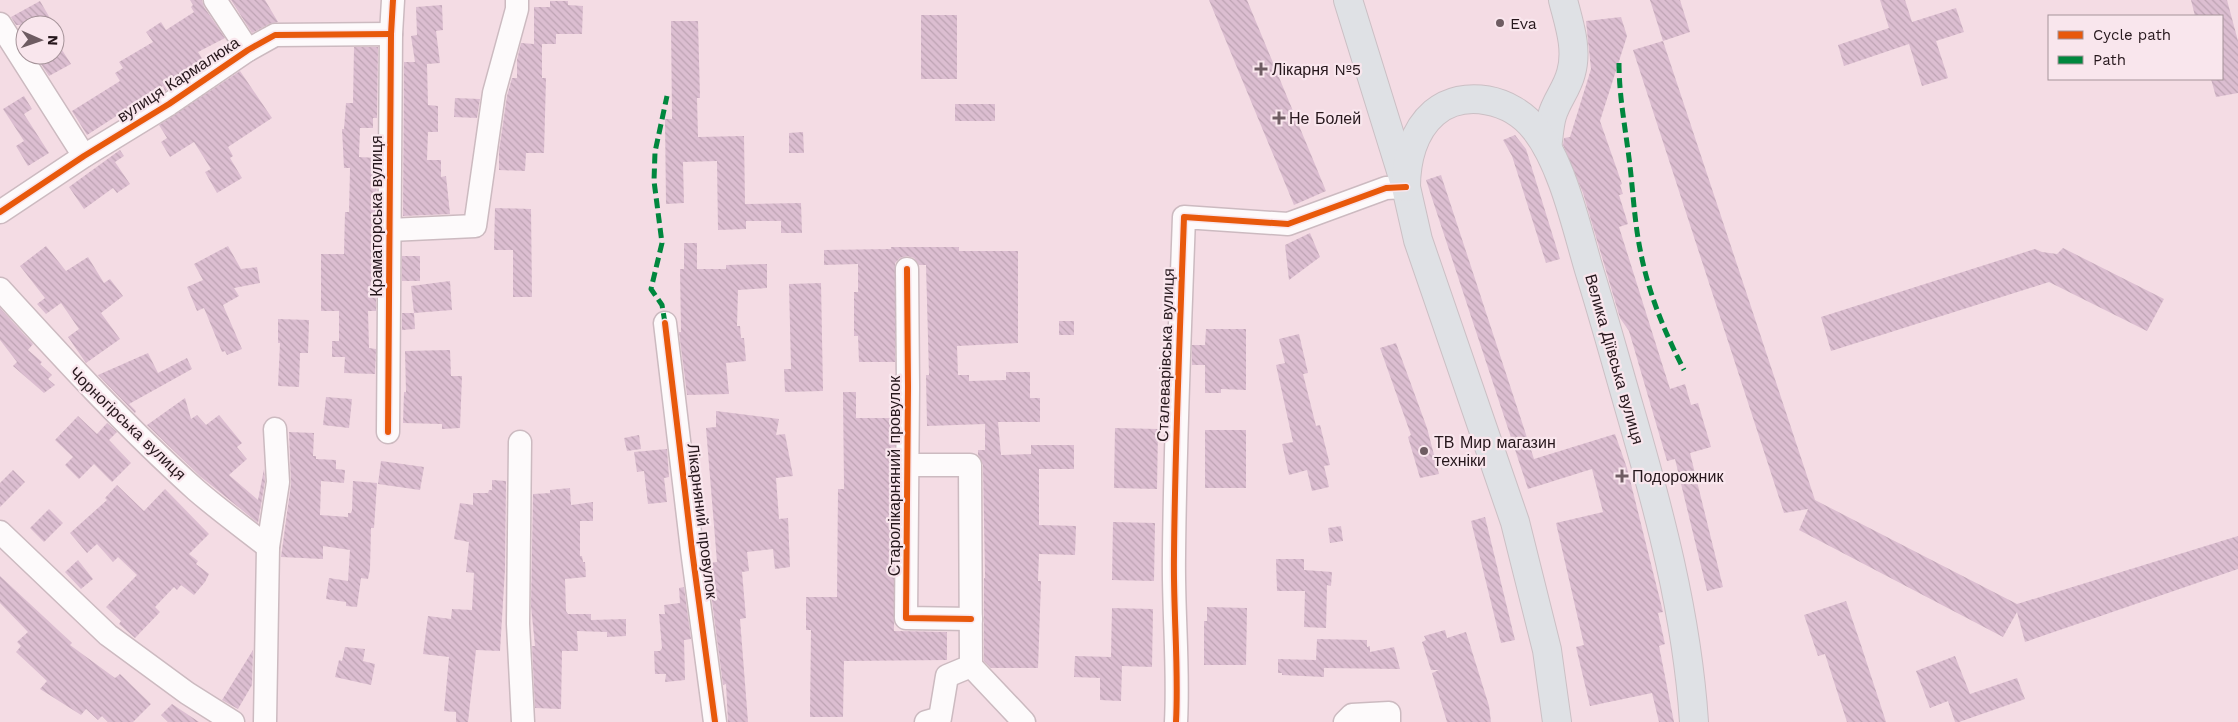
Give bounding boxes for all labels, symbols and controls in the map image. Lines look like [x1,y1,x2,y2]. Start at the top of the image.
place label: Eva [1510,14,1537,33]
north arrow [15,15,65,65]
legend [2048,15,2223,80]
marker: Eva [1494,17,1506,29]
text: Cycle path [2093,26,2171,44]
street label: вулиця Кармалюка [114,33,243,126]
text: N [45,35,61,46]
text: Path [2093,51,2126,69]
place label: Лікарня №5 [1272,60,1361,79]
marker: Лікарня №5 [1254,62,1268,76]
place label: Не Болей [1289,109,1361,128]
marker: Не Болей [1273,112,1285,124]
street label: Краматорська вулиця [367,135,386,297]
street label: Сталеварівська вулиця [1153,268,1178,442]
street label: Велика Діївська вулиця [1581,272,1648,446]
street label: Чорногірська вулиця [66,363,190,484]
street label: Старолікарняний провулок [885,375,904,576]
place label: ТВ Мир магазин техніки [1434,433,1556,470]
street label: Лікарняний провулок [684,442,722,601]
marker: ТВ Мир магазин техніки [1418,445,1430,457]
place label: Подорожник [1632,467,1724,486]
marker: Подорожник [1616,470,1628,482]

